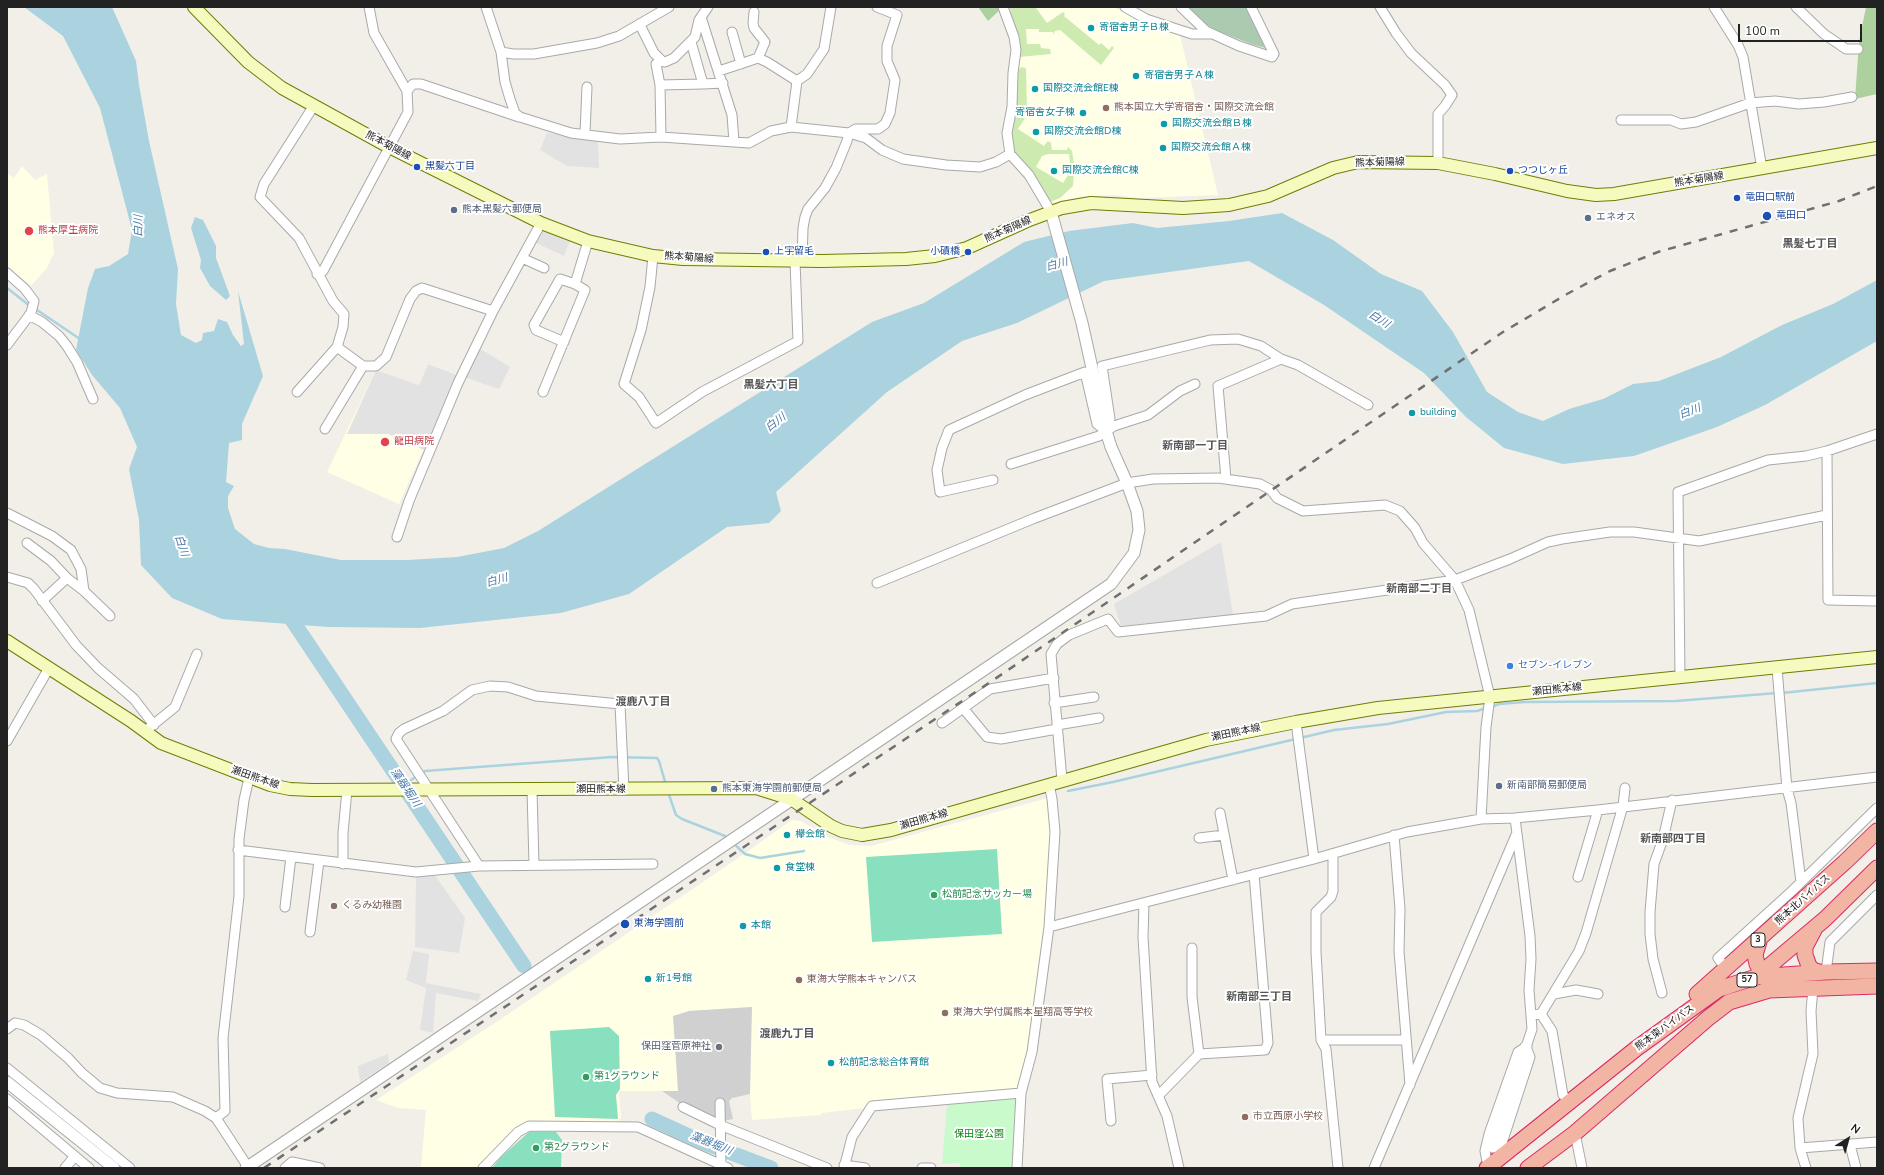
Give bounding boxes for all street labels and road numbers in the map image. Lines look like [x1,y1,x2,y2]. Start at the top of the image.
street label: 熊本菊陽線 [363,129,413,163]
street label: 熊本菊陽線 [1355,156,1405,170]
street label: 熊本菊陽線 [1673,170,1725,190]
street label: 熊本菊陽線 [983,214,1033,246]
street label: 熊本菊陽線 [664,250,714,266]
street label: 瀬田熊本線 [1532,681,1582,699]
street label: 瀬田熊本線 [1210,722,1262,744]
street label: 瀬田熊本線 [229,764,281,792]
street label: 瀬田熊本線 [576,784,626,796]
street label: 瀬田熊本線 [898,807,950,833]
street label: 熊本北バイパス [1773,872,1833,928]
road number: 3 [1751,933,1765,947]
road number: 57 [1737,973,1757,987]
street label: 熊本東バイパス [1633,1003,1697,1053]

